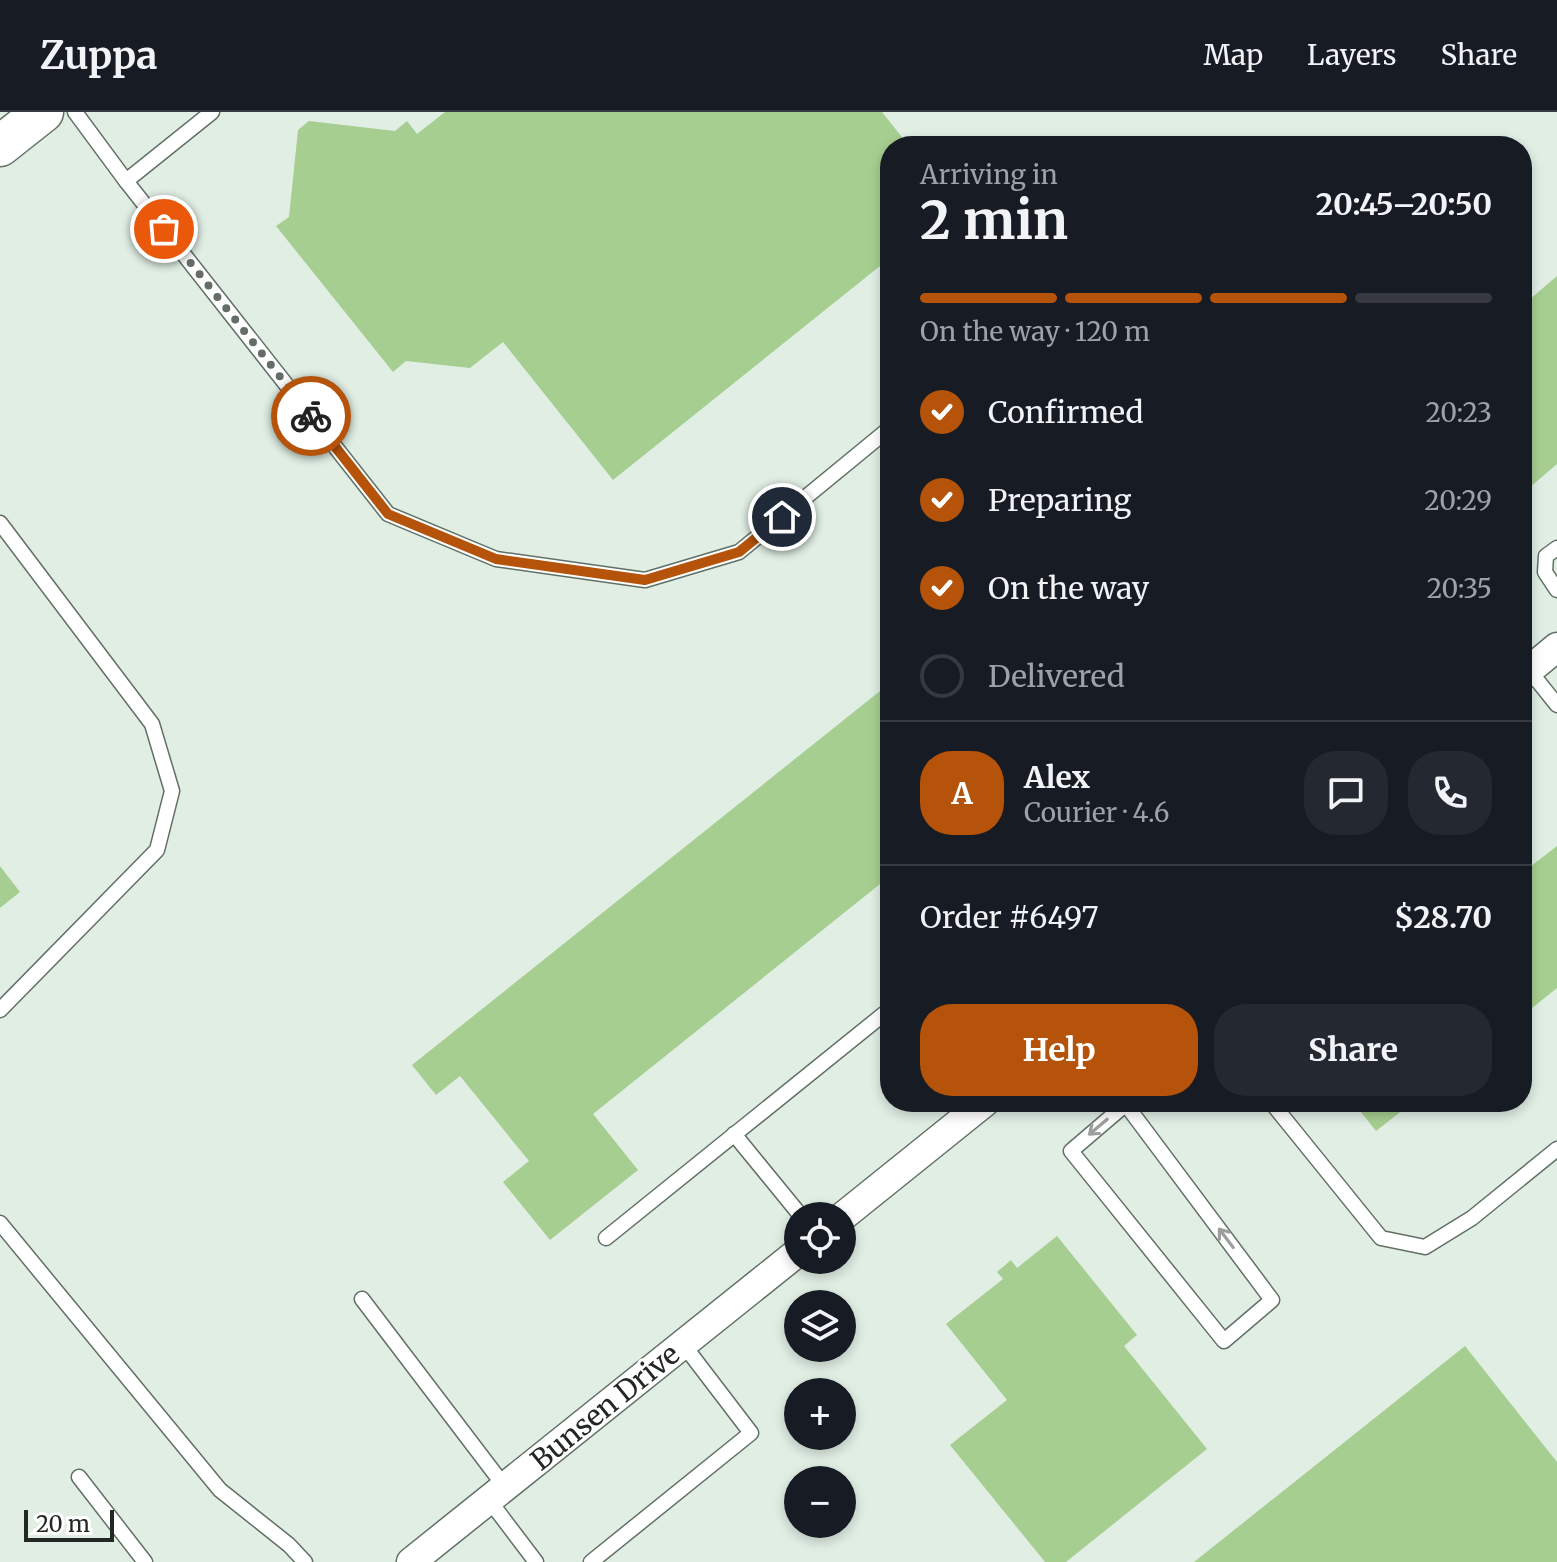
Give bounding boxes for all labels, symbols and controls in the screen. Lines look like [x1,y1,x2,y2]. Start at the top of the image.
text: Zuppa [40,32,158,79]
text: Map [1203,37,1263,73]
text: Layers [1307,37,1396,73]
text: Share [1440,37,1517,73]
text: Arriving in [920,158,1058,191]
text: 20:45–20:50 [1316,185,1492,223]
text: 2 min [920,188,1068,253]
pin [130,195,198,263]
icon: bag [142,207,186,251]
text: On the way · 120 m [920,315,1150,348]
courier [271,376,351,456]
icon: check [920,390,964,434]
text: Confirmed [988,393,1143,431]
icon: bike [289,394,333,438]
text: 20:23 [1425,396,1492,429]
icon: check [920,478,964,522]
text: Preparing [988,481,1131,519]
pin [748,483,816,551]
text: 20:29 [1424,484,1492,517]
icon: home [760,495,804,539]
icon: check [920,566,964,610]
text: On the way [988,569,1149,607]
text: 20:35 [1427,572,1492,605]
text: Delivered [988,657,1125,695]
button: chat [1304,751,1388,835]
button: phone [1408,751,1492,835]
text: Alex [1024,758,1090,796]
text: A [951,774,973,812]
text: Courier · 4.6 [1024,796,1170,829]
text: Order #6497 [920,898,1099,936]
text: $28.70 [1394,898,1492,936]
button: Help [920,1004,1198,1096]
button: Share [1214,1004,1492,1096]
one-way arrow [1088,1118,1109,1136]
map controls [784,1202,856,1538]
button: locate [784,1202,856,1274]
one-way arrow [1217,1228,1234,1249]
button: layers [784,1290,856,1362]
street label: Bunsen Drive [523,1336,687,1478]
button: + [784,1378,856,1450]
button: − [784,1466,856,1538]
scale bar [24,1506,114,1542]
text: 20 m [36,1510,90,1538]

